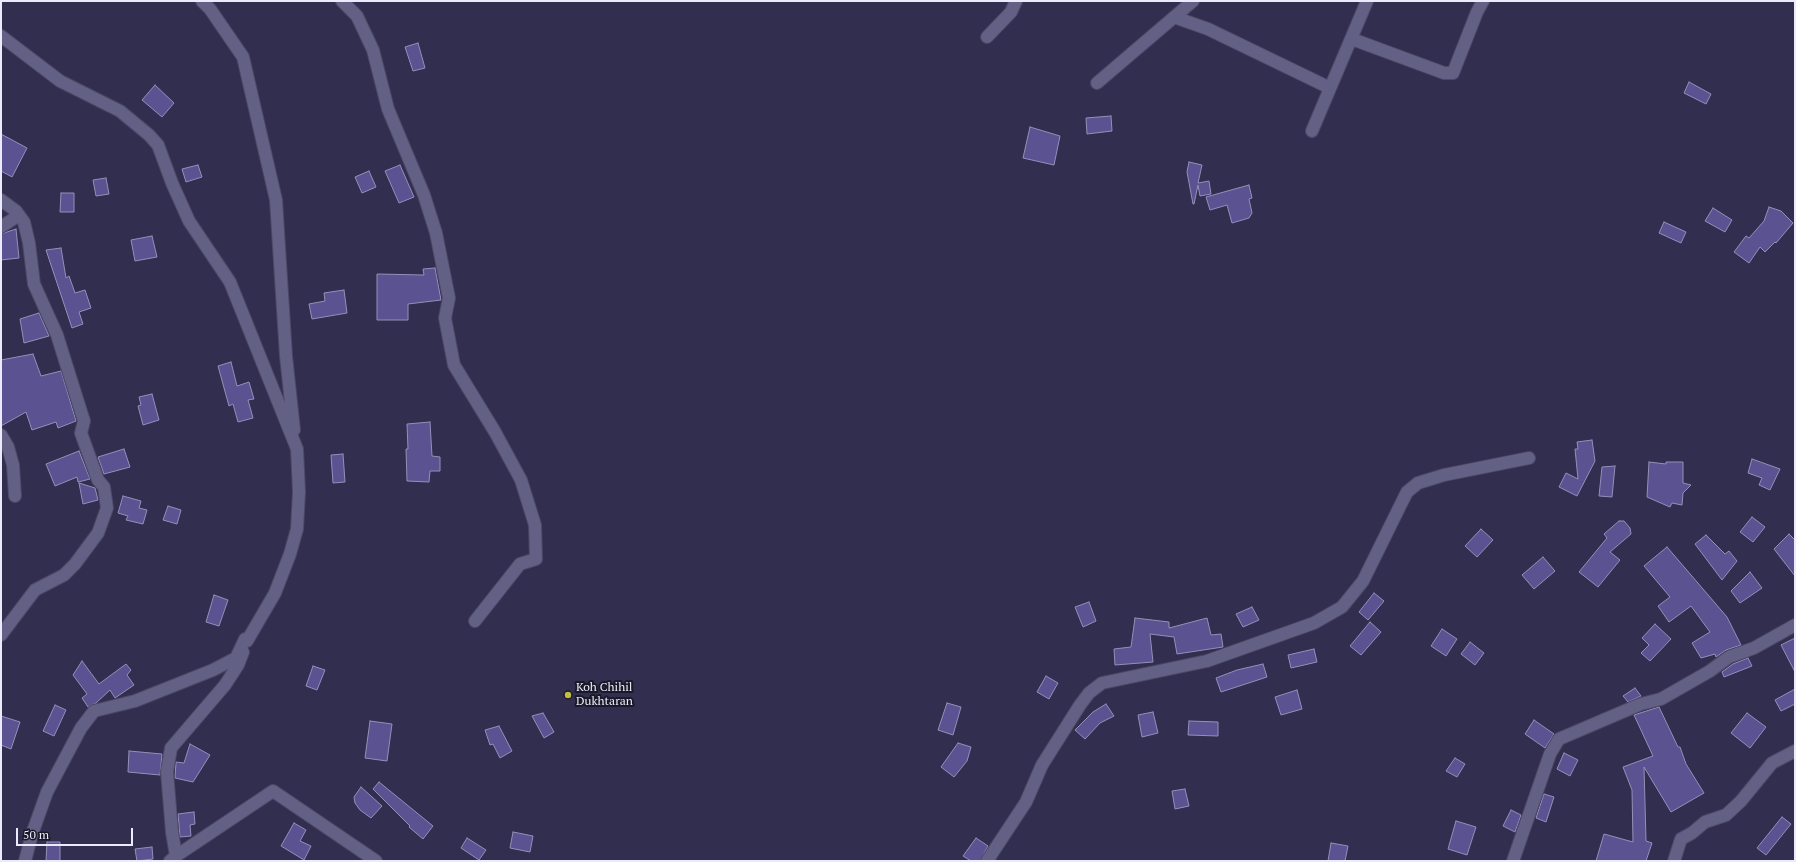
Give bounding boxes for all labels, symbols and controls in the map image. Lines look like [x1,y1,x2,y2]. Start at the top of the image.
place label: Koh Chihil Dukhtaran [576,681,633,709]
marker: Koh Chihil Dukhtaran [563,690,573,700]
scale bar [18,820,135,846]
text: 50 m [23,827,49,842]

